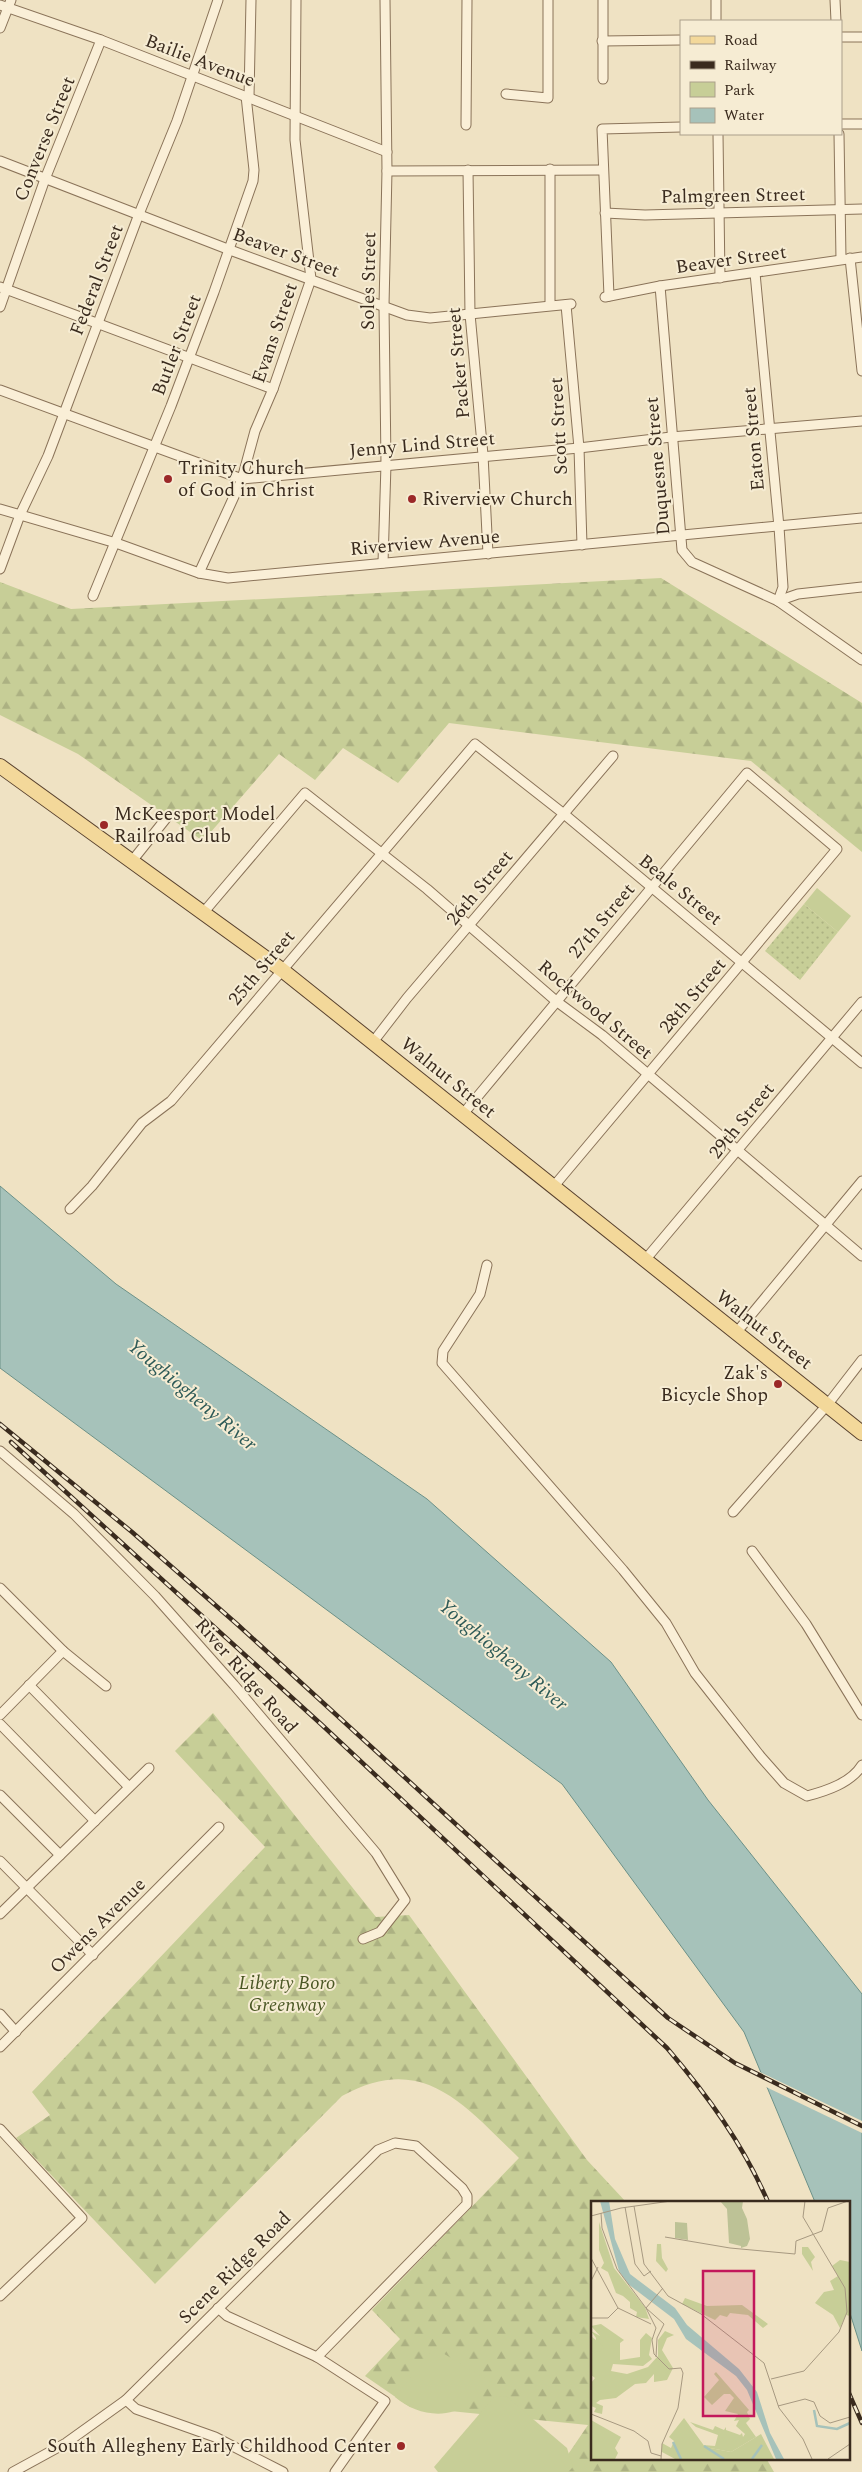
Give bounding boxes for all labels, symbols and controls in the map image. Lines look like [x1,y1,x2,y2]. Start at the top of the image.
legend [680,20,842,135]
street label: Bailie Avenue [141,27,259,95]
text: Road [724,29,758,52]
text: Railway [724,54,777,77]
street label: Converse Street [7,72,83,206]
text: Park [724,79,755,102]
text: Water [724,104,764,127]
street label: Palmgreen Street [660,180,806,212]
street label: Federal Street [62,220,132,340]
street label: Beaver Street [229,220,344,286]
street label: Soles Street [354,231,384,330]
street label: Beaver Street [674,238,789,282]
street label: Evans Street [244,279,306,387]
street label: Butler Street [144,290,210,400]
street label: Packer Street [440,306,478,420]
street label: Scott Street [542,376,576,476]
street label: Eaton Street [735,386,773,492]
street label: Duquesne Street [637,395,678,536]
street label: Jenny Lind Street [348,424,496,466]
place label: Trinity Church of God in Christ [178,454,315,505]
marker: Trinity Church of God in Christ [162,473,174,485]
place label: Riverview Church [422,485,573,514]
marker: Riverview Church [406,493,418,505]
street label: Riverview Avenue [349,522,501,564]
place label: McKeesport Model Railroad Club [114,800,275,851]
marker: McKeesport Model Railroad Club [98,819,110,831]
street label: 26th Street [440,843,521,932]
street label: Beale Street [632,847,728,933]
street label: 27th Street [562,876,643,965]
street label: 25th Street [222,923,303,1012]
street label: 28th Street [653,951,734,1040]
street label: Rockwood Street [531,953,659,1067]
street label: Walnut Street [394,1030,502,1126]
street label: 29th Street [702,1076,782,1166]
street label: Walnut Street [709,1283,819,1377]
water label: Youghiogheny River [121,1332,264,1459]
place label: Zak's Bicycle Shop [661,1359,768,1410]
marker: Zak's Bicycle Shop [772,1378,784,1390]
water label: Youghiogheny River [432,1592,575,1719]
street label: River Ridge Road [187,1612,305,1740]
street label: Owens Avenue [43,1871,153,1981]
park label: Liberty Boro Greenway [239,1969,336,2020]
inset map [591,2201,850,2460]
street label: Scene Ridge Road [172,2205,298,2331]
place label: South Allegheny Early Childhood Center [47,2432,391,2461]
marker: South Allegheny Early Childhood Center [395,2440,407,2452]

